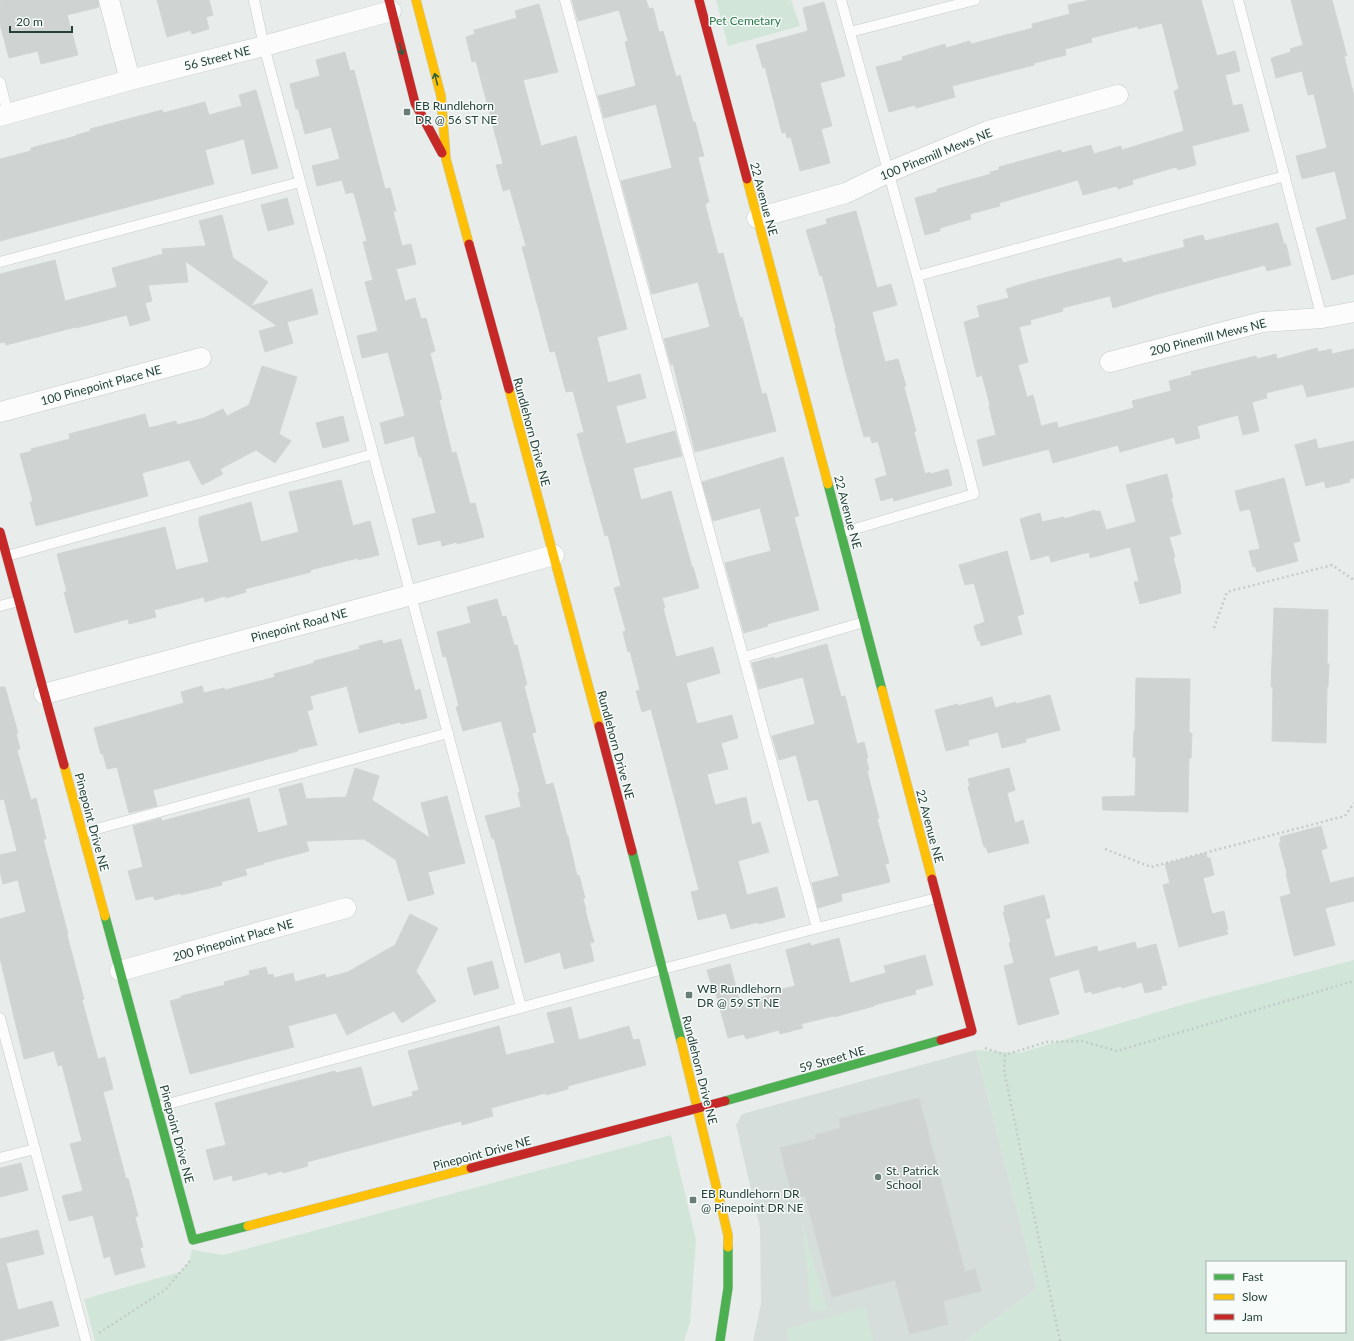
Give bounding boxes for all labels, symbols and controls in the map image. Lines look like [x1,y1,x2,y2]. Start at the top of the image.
scale bar [10,8,72,34]
park label: Pet Cemetary [709,13,782,28]
text: 20 m [16,14,43,29]
one-way arrow [398,42,405,55]
street label: 56 Street NE [182,43,252,73]
one-way arrow [432,73,440,86]
place label: EB Rundlehorn DR @ 56 ST NE [415,98,497,127]
marker: EB Rundlehorn DR @ 56 ST NE [402,107,412,117]
street label: 100 Pinemill Mews NE [878,125,994,183]
street label: 22 Avenue NE [747,161,781,237]
street label: 200 Pinemill Mews NE [1148,315,1268,359]
street label: 100 Pinepoint Place NE [39,362,163,408]
street label: Rundlehorn Drive NE [510,376,554,488]
street label: 22 Avenue NE [831,474,865,550]
street label: Pinepoint Road NE [249,605,349,645]
street label: Rundlehorn Drive NE [594,689,638,801]
street label: Pinepoint Drive NE [72,771,112,873]
street label: 22 Avenue NE [913,788,947,864]
street label: 200 Pinepoint Place NE [171,916,295,964]
place label: WB Rundlehorn DR @ 59 ST NE [697,981,781,1010]
marker: WB Rundlehorn DR @ 59 ST NE [684,990,694,1000]
street label: Rundlehorn Drive NE [679,1014,721,1126]
street label: 59 Street NE [797,1042,867,1076]
street label: Pinepoint Drive NE [157,1083,197,1185]
street label: Pinepoint Drive NE [431,1133,533,1173]
place label: St. Patrick School [886,1163,940,1192]
marker: St. Patrick School [873,1172,883,1182]
place label: EB Rundlehorn DR @ Pinepoint DR NE [701,1186,803,1215]
marker: EB Rundlehorn DR @ Pinepoint DR NE [688,1195,698,1205]
legend [1206,1261,1346,1333]
text: Fast [1242,1269,1264,1284]
text: Slow [1242,1289,1268,1304]
text: Jam [1242,1309,1263,1324]

